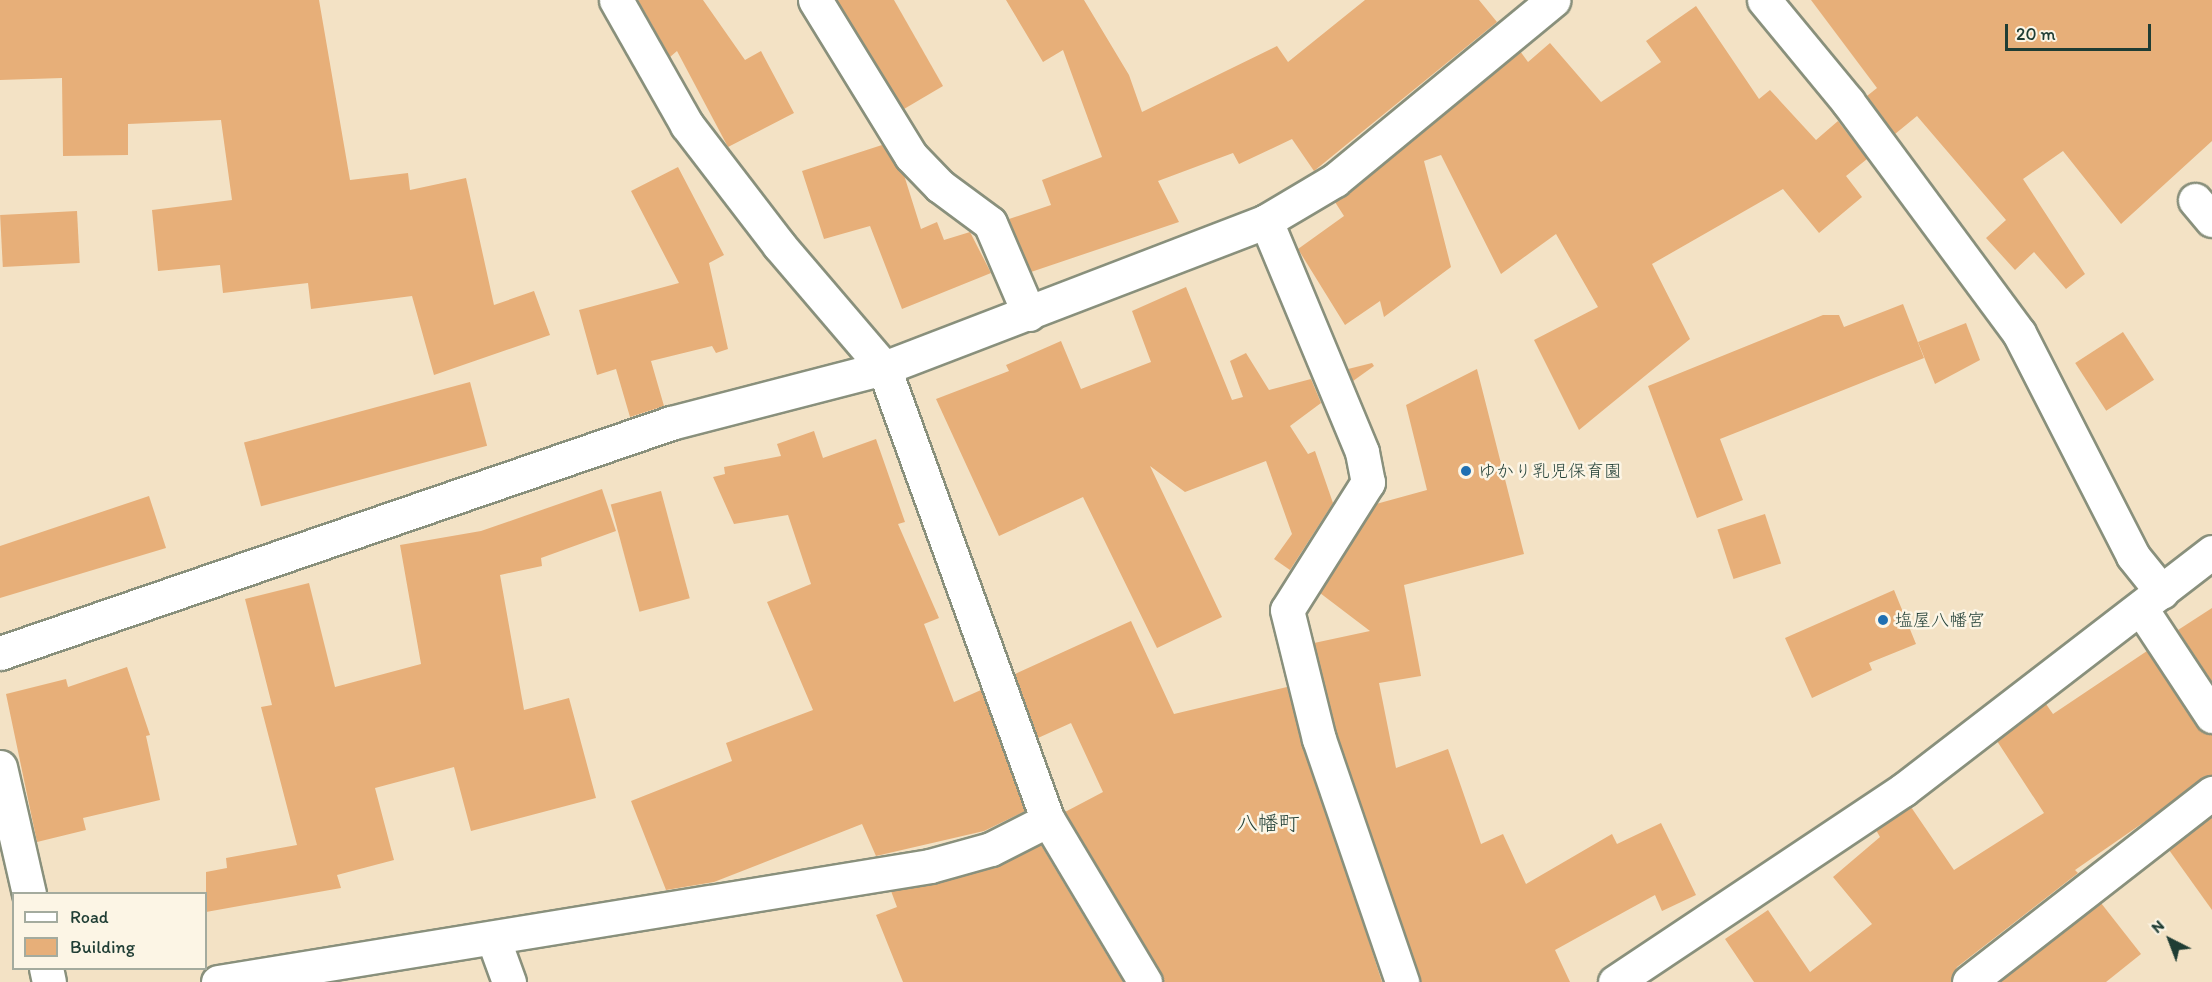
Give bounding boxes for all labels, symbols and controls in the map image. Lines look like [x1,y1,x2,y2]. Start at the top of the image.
scale bar [2008,12,2154,50]
text: 20 m [2016,23,2056,45]
place label: ゆかり乳児保育園 [1478,460,1622,482]
marker: ゆかり乳児保育園 [1459,464,1473,478]
place label: 塩屋八幡宮 [1895,609,1985,631]
marker: 塩屋八幡宮 [1876,613,1890,627]
district label: 八幡町 [1237,810,1299,836]
legend [12,892,207,970]
text: Road [70,906,109,928]
north arrow [2140,910,2200,970]
text: N [2147,916,2168,937]
text: Building [70,936,135,958]

